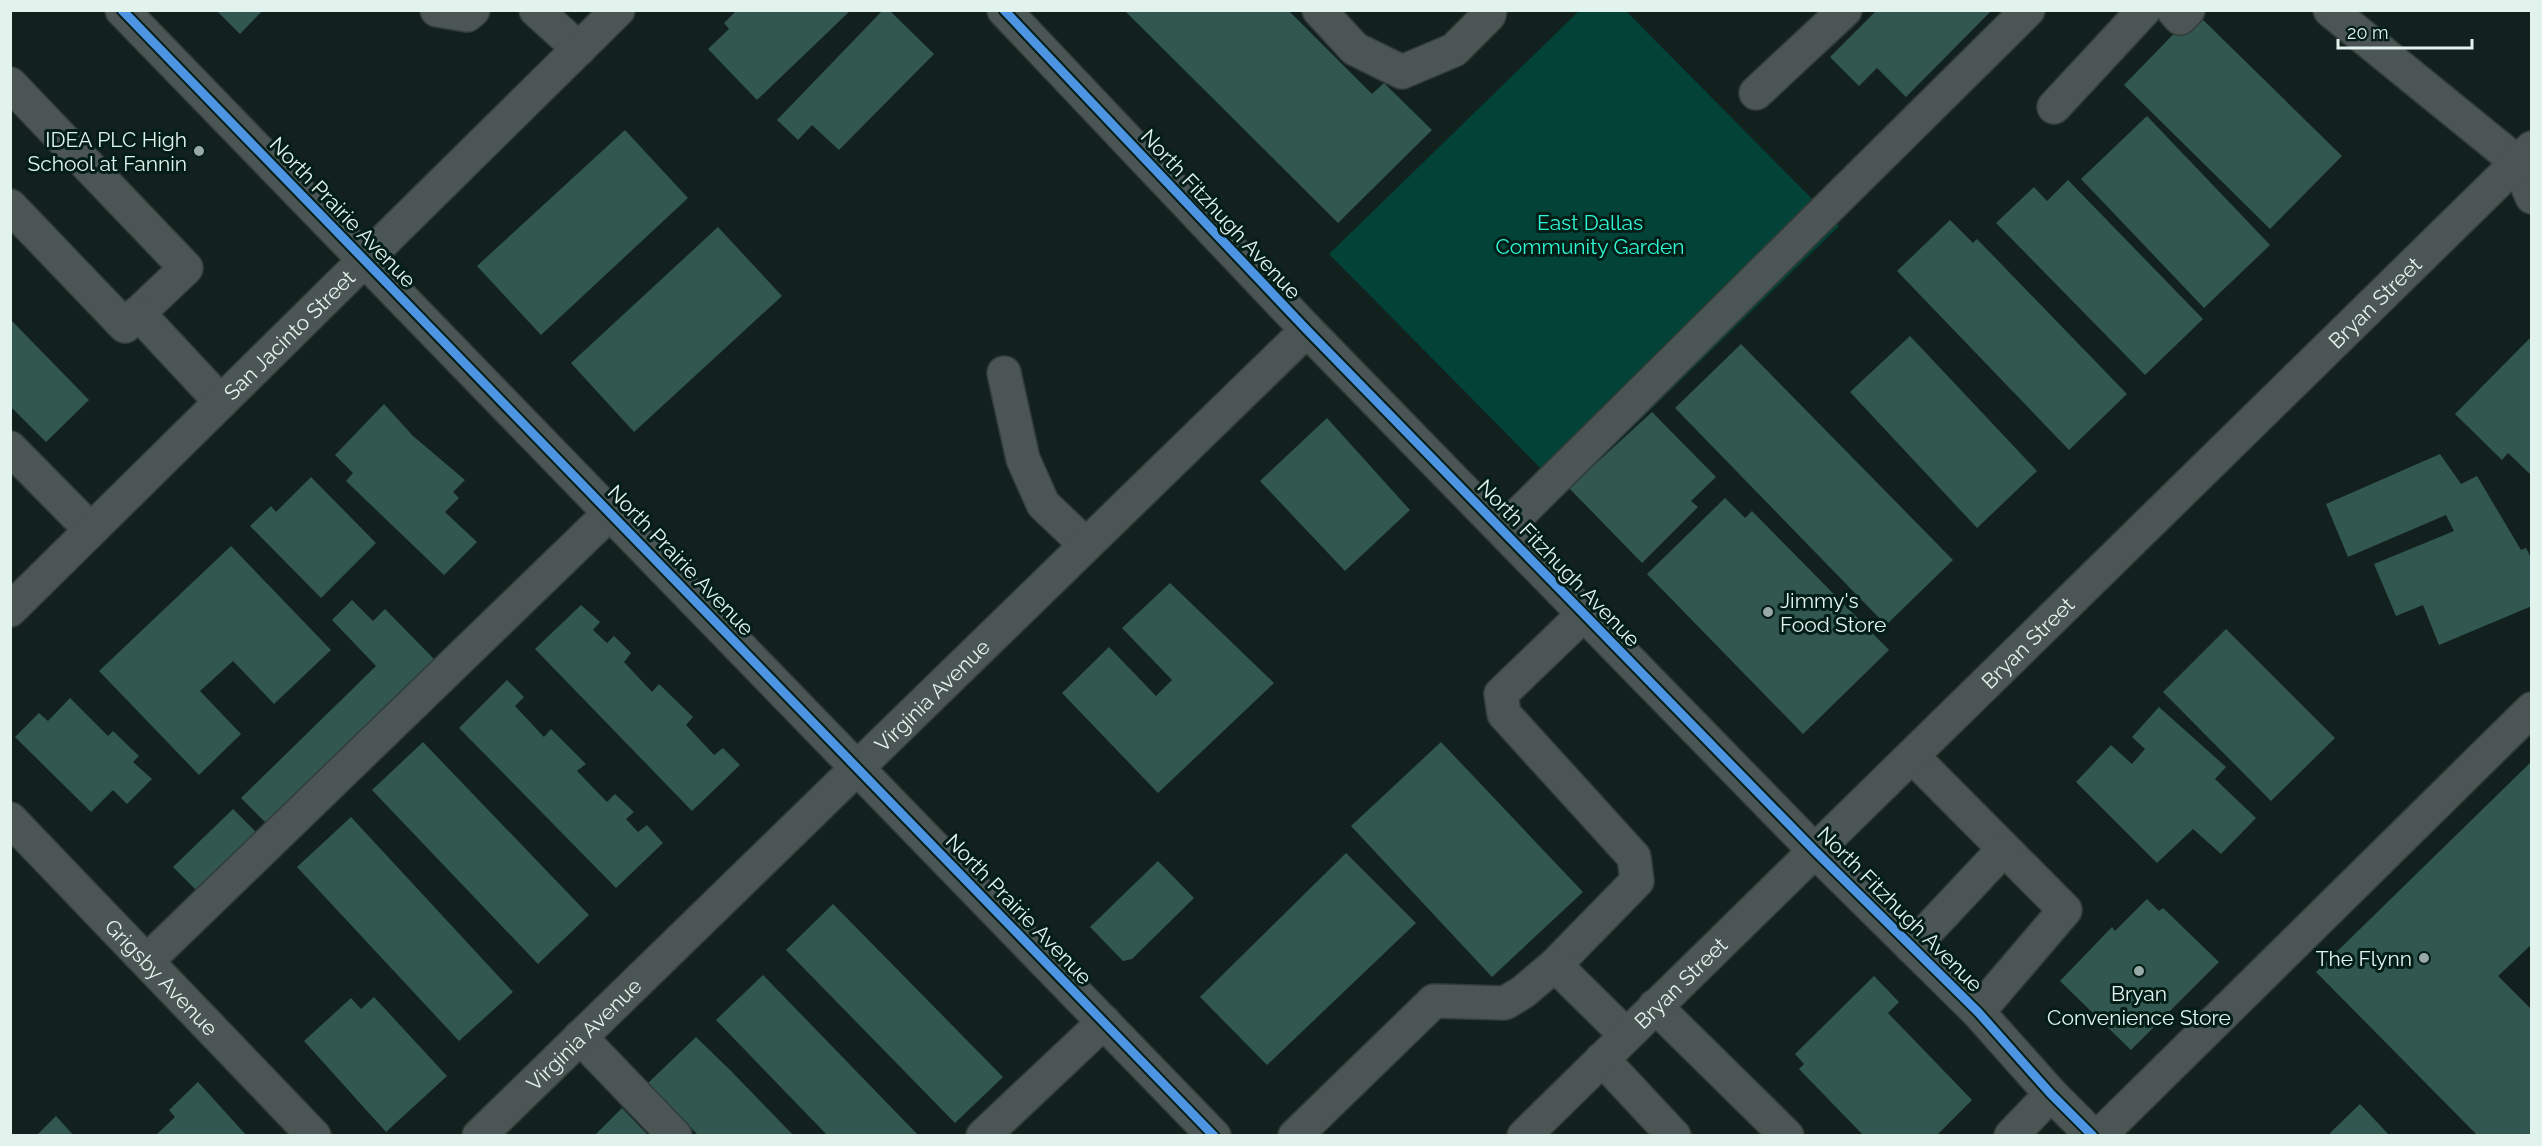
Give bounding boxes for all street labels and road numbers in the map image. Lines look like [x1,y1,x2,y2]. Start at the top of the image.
street label: North Fitzhugh Avenue [1136,124,1306,304]
street label: North Prairie Avenue [265,132,421,292]
street label: Bryan Street [2323,251,2426,353]
street label: San Jacinto Street [218,265,360,405]
street label: North Fitzhugh Avenue [1472,474,1646,652]
street label: North Prairie Avenue [603,480,759,640]
street label: Bryan Street [1976,592,2079,693]
street label: Virginia Avenue [869,634,994,757]
street label: North Fitzhugh Avenue [1812,821,1988,997]
street label: North Prairie Avenue [941,829,1097,989]
street label: Grigsby Avenue [100,914,223,1041]
street label: Bryan Street [1629,932,1732,1034]
street label: Virginia Avenue [521,973,646,1096]

